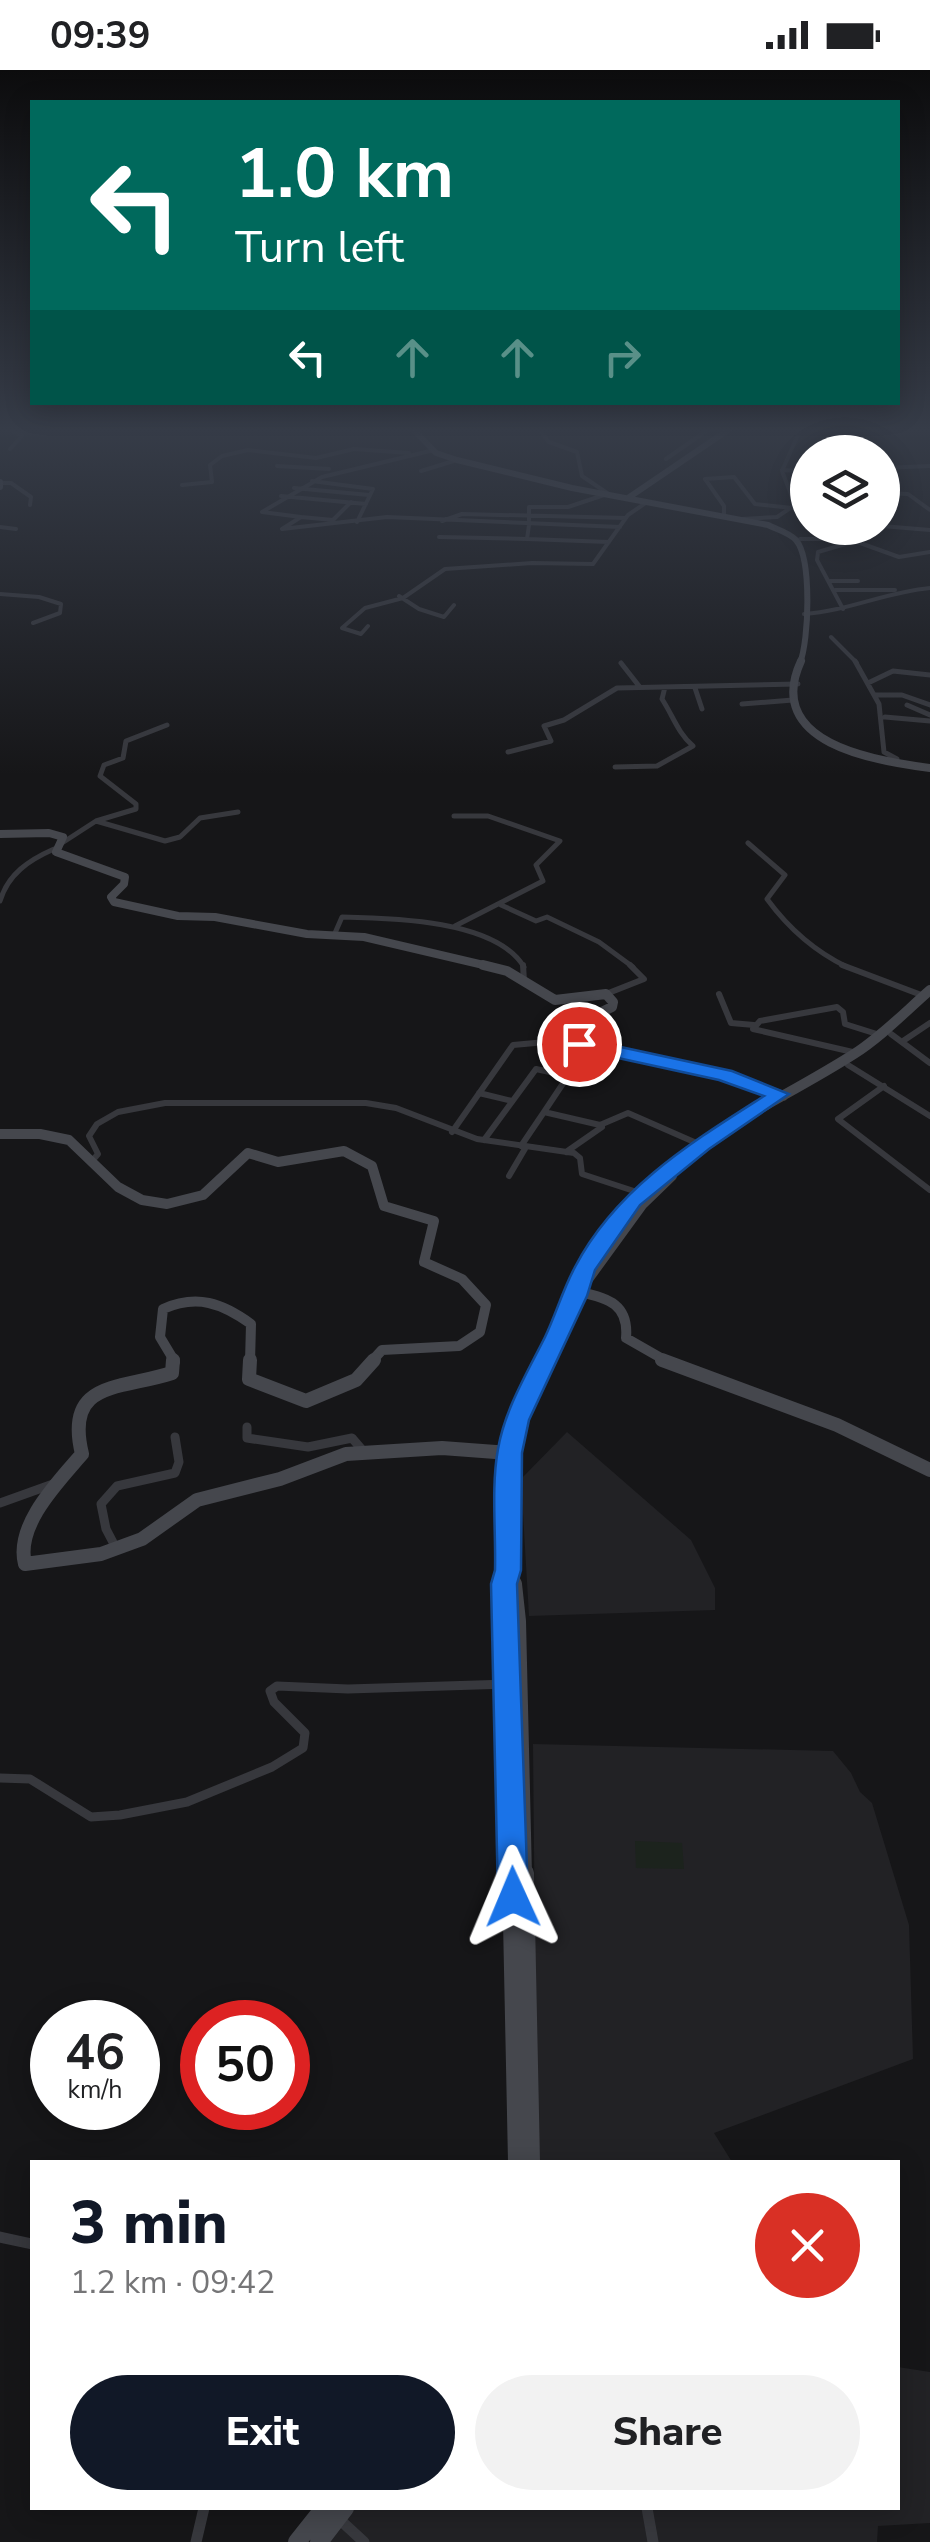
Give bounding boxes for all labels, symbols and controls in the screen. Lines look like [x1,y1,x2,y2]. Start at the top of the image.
text: 09:39 [50,10,151,61]
text: 1.0 km [235,126,454,222]
icon: left [70,140,200,270]
text: Turn left [235,217,404,278]
icon: left [280,330,335,385]
icon: ahead [385,330,440,385]
icon: ahead [490,330,545,385]
icon: right [595,330,650,385]
map controls [790,435,900,545]
button: layers [790,435,900,545]
pin [537,1002,622,1087]
icon: arrive [552,1017,607,1072]
position arrow [461,1845,565,1949]
speed limit sign: 50 [180,2000,310,2130]
text: 46 [65,2018,125,2087]
text: km/h [67,2073,123,2107]
text: 3 min [70,2182,228,2264]
button: close [755,2193,860,2298]
text: 1.2 km · 09:42 [70,2261,275,2304]
button: Exit [70,2375,455,2490]
button: Share [475,2375,860,2490]

